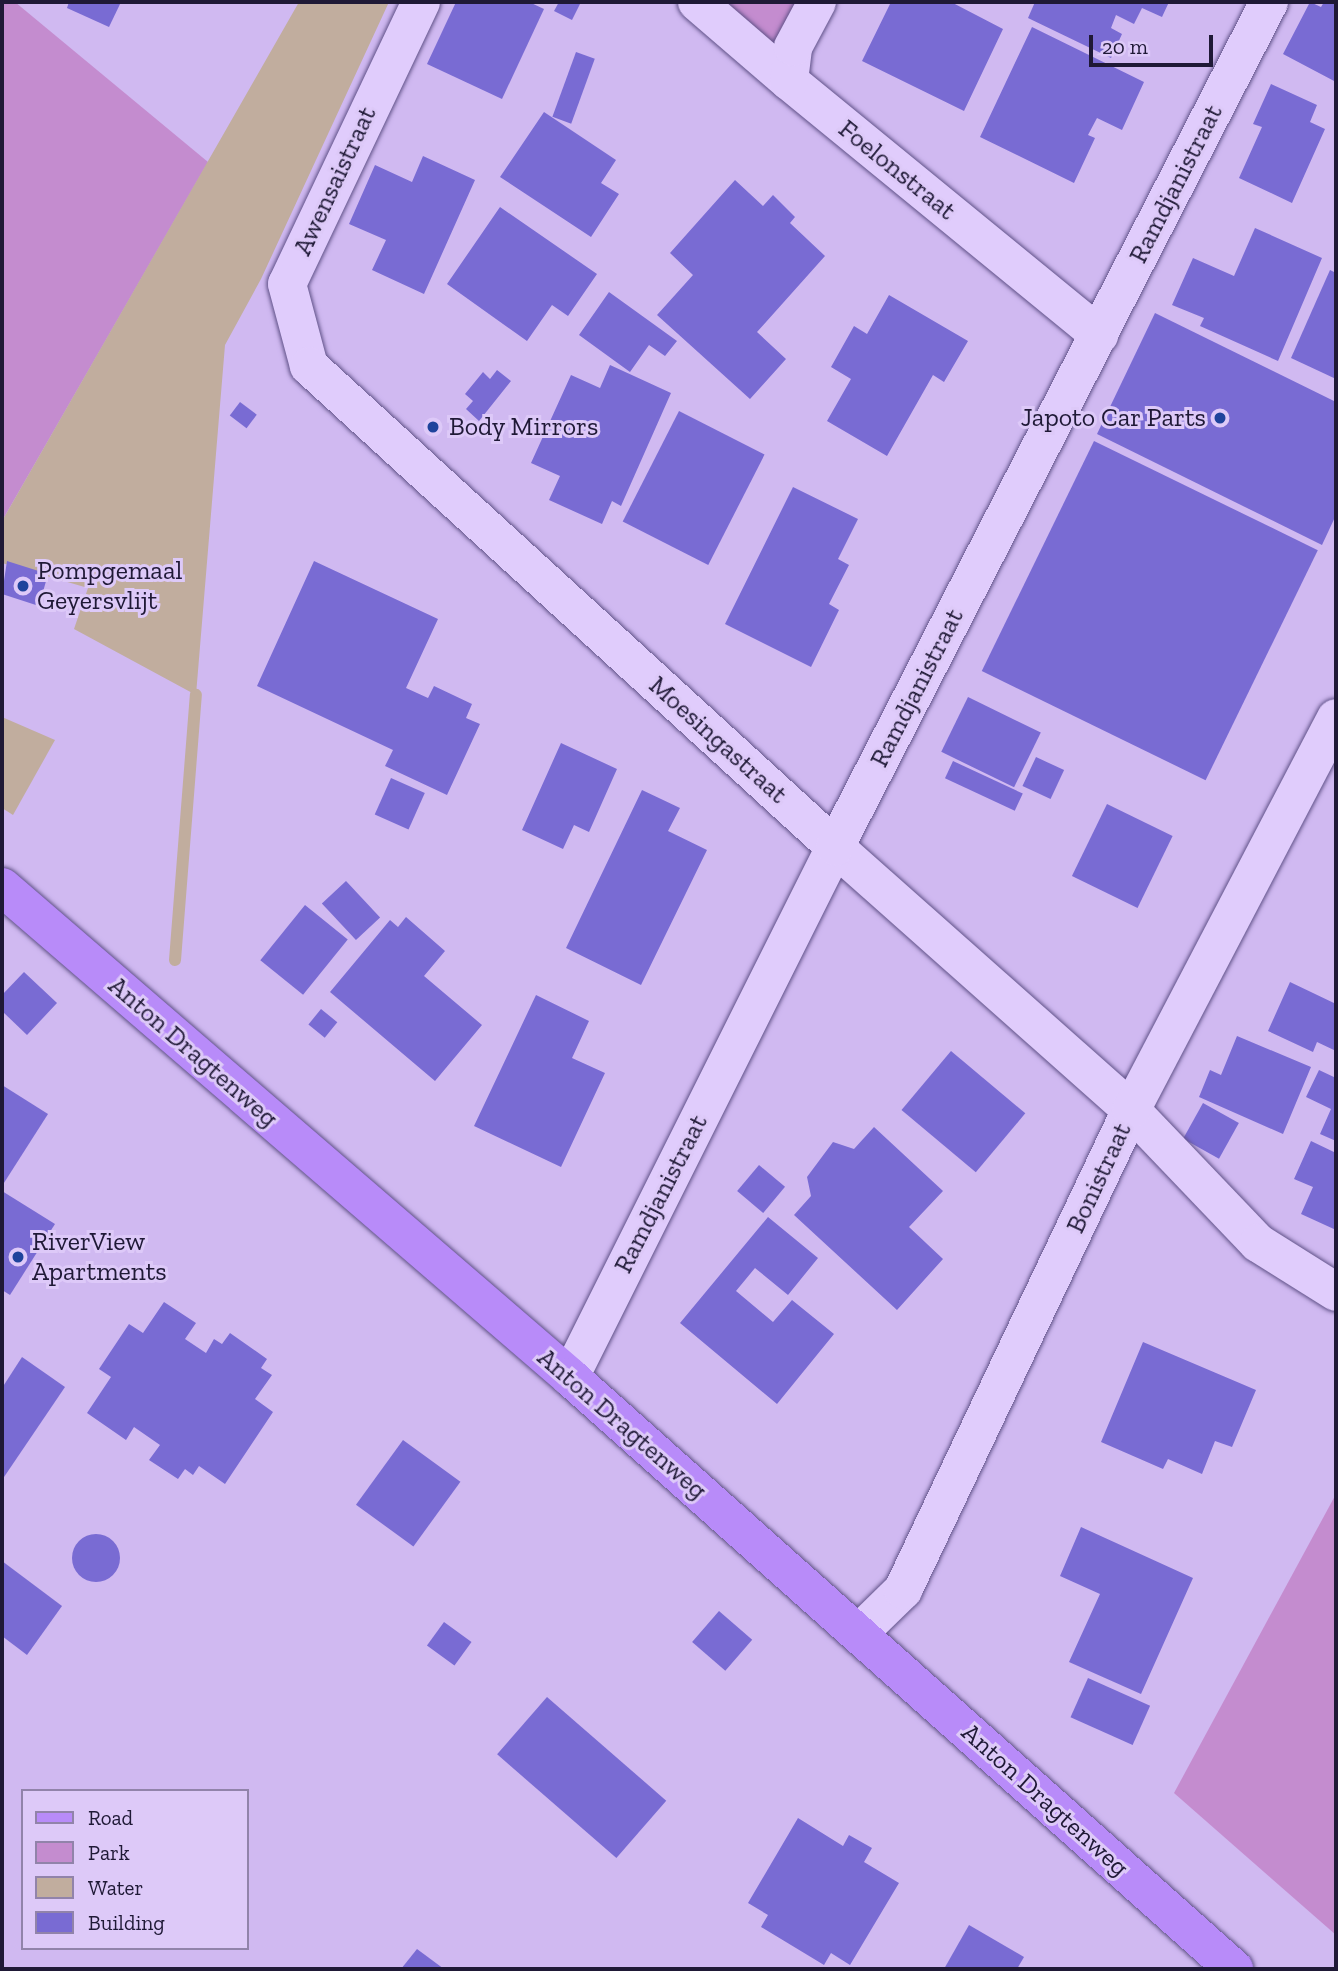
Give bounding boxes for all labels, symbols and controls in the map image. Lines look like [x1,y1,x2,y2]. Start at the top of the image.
scale bar [1093,21,1217,65]
text: 20 m [1102,34,1148,59]
street label: Ramdjanistraat [1123,100,1229,268]
street label: Awensaistraat [287,102,383,260]
street label: Foelonstraat [832,113,962,227]
place label: Japoto Car Parts [1020,402,1206,434]
marker: Japoto Car Parts [1212,410,1228,426]
place label: Body Mirrors [449,411,599,443]
marker: Body Mirrors [423,417,443,437]
place label: Pompgemaal Geyersvlijt [37,555,182,616]
marker: Pompgemaal Geyersvlijt [15,578,31,594]
street label: Ramdjanistraat [864,604,970,772]
street label: Moesingastraat [643,670,793,810]
street label: Anton Dragtenweg [102,970,284,1134]
street label: Ramdjanistraat [608,1110,714,1278]
street label: Bonistraat [1060,1118,1138,1238]
place label: RiverView Apartments [32,1226,167,1288]
marker: RiverView Apartments [10,1249,26,1265]
street label: Anton Dragtenweg [531,1342,713,1506]
street label: Anton Dragtenweg [955,1717,1135,1883]
legend [21,1789,248,1950]
text: Road [88,1805,133,1830]
text: Park [88,1840,130,1865]
text: Water [88,1875,143,1900]
text: Building [88,1910,165,1935]

